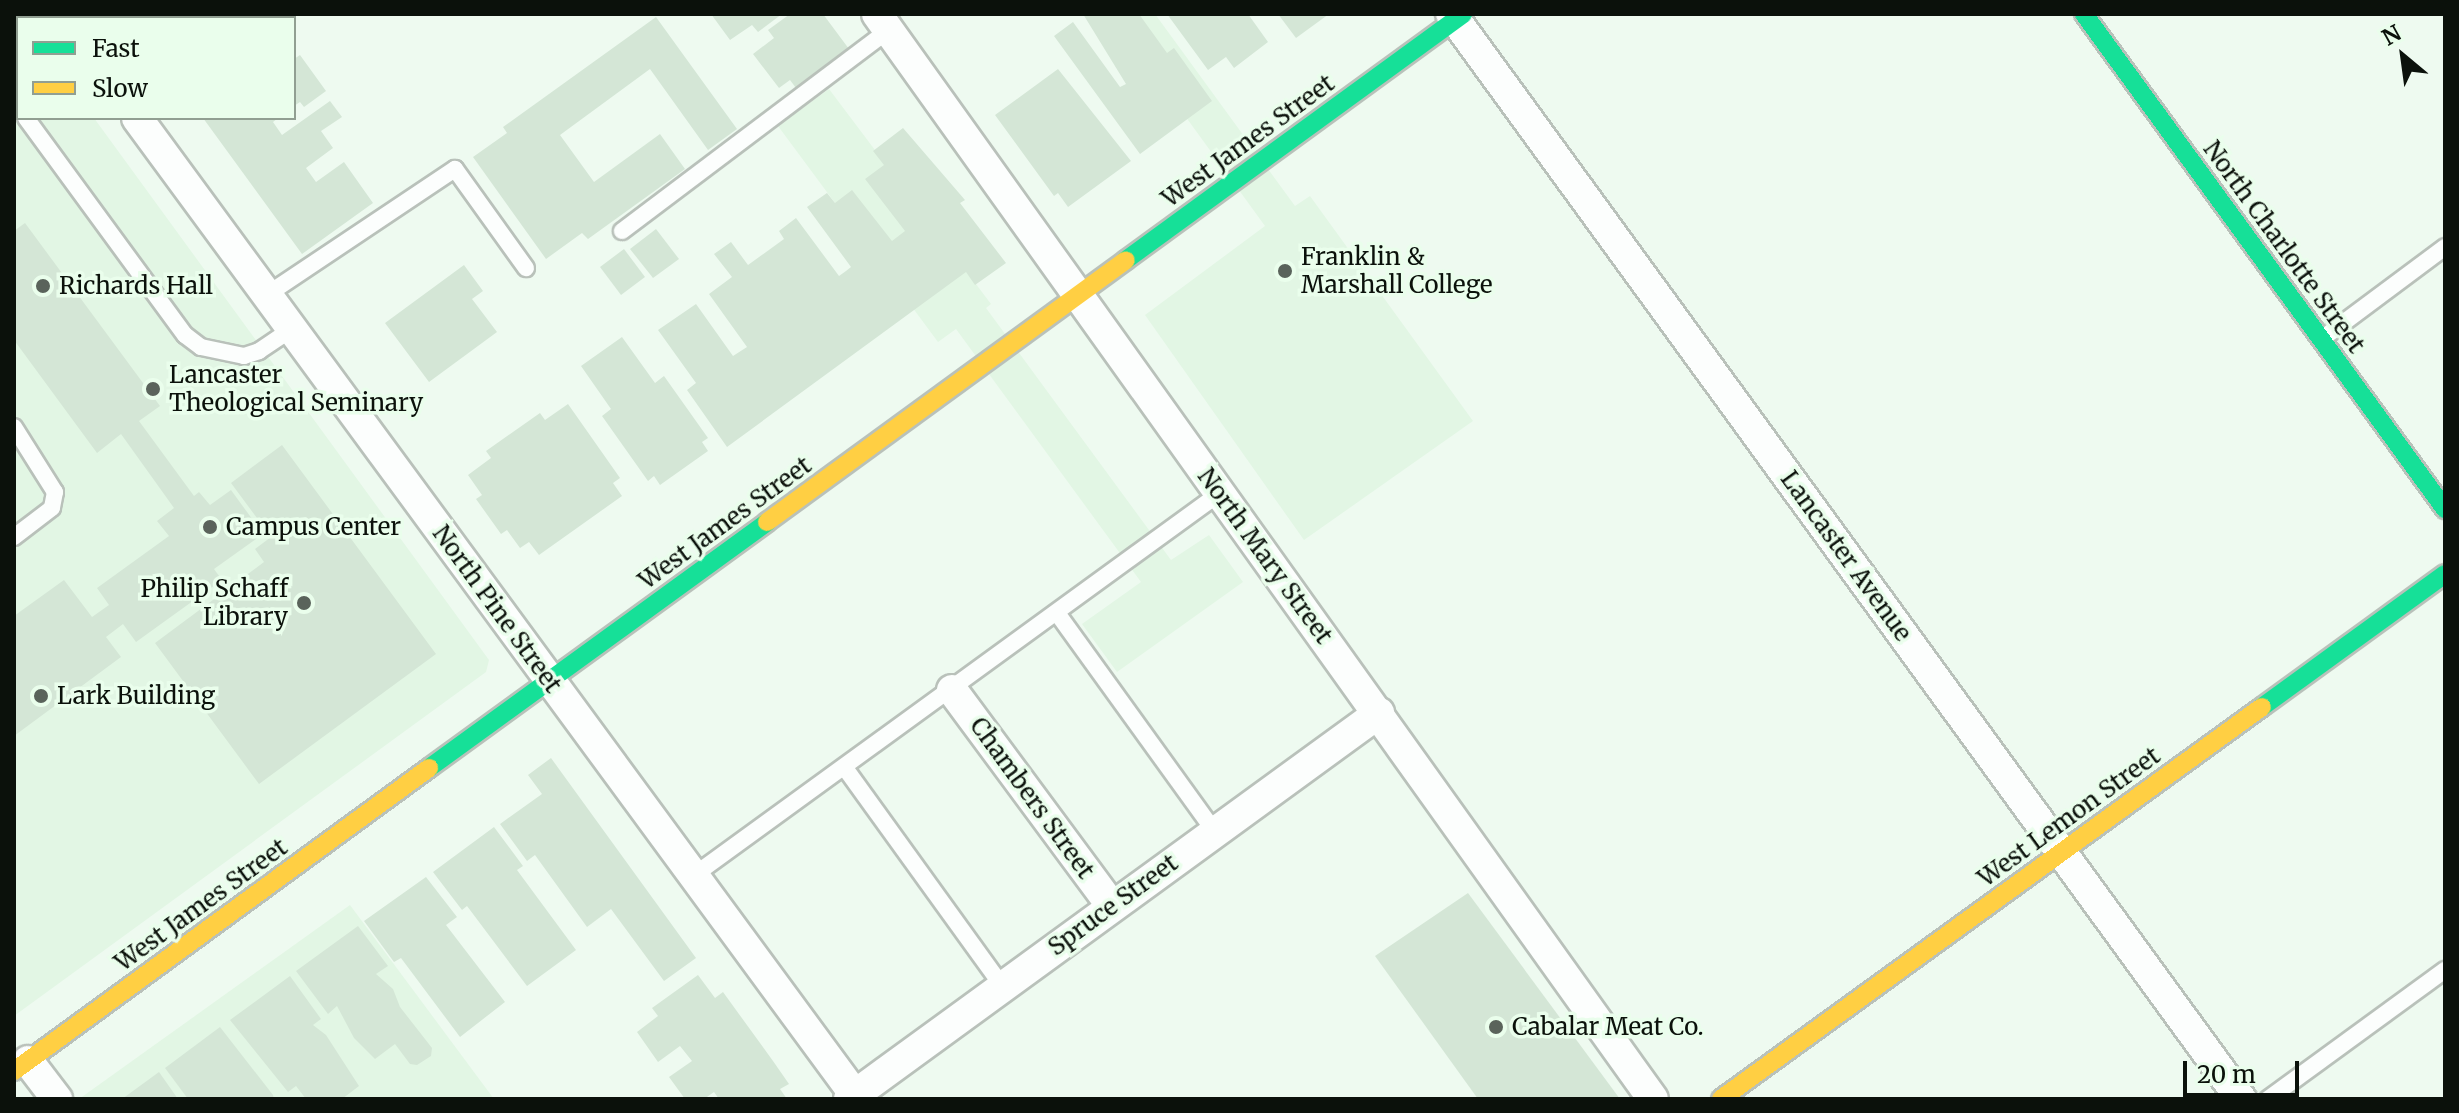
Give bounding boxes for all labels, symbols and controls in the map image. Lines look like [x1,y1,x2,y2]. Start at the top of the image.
legend [16,16,296,120]
north arrow [2363,16,2443,96]
text: N [2377,19,2406,51]
text: Fast [92,33,140,64]
street label: West James Street [1156,69,1340,213]
text: Slow [92,73,148,104]
street label: North Charlotte Street [2197,135,2371,359]
place label: Franklin & Marshall College [1301,243,1493,299]
marker: Franklin & Marshall College [1276,262,1294,280]
place label: Richards Hall [59,272,213,300]
marker: Richards Hall [34,277,52,295]
place label: Lancaster Theological Seminary [169,361,423,417]
marker: Lancaster Theological Seminary [144,380,162,398]
street label: West James Street [633,451,817,595]
street label: North Mary Street [1192,463,1338,649]
street label: Lancaster Avenue [1775,465,1917,647]
place label: Campus Center [226,513,401,541]
marker: Campus Center [201,518,219,536]
street label: North Pine Street [427,520,567,698]
place label: Philip Schaff Library [140,575,288,631]
marker: Philip Schaff Library [295,594,313,612]
place label: Lark Building [57,682,215,710]
marker: Lark Building [32,687,50,705]
street label: Chambers Street [964,712,1100,884]
street label: West Lemon Street [1972,741,2166,893]
street label: West James Street [109,833,293,977]
street label: Spruce Street [1043,848,1183,962]
place label: Cabalar Meat Co. [1512,1013,1704,1041]
marker: Cabalar Meat Co. [1487,1018,1505,1036]
scale bar [2187,1045,2303,1095]
text: 20 m [2197,1059,2256,1090]

